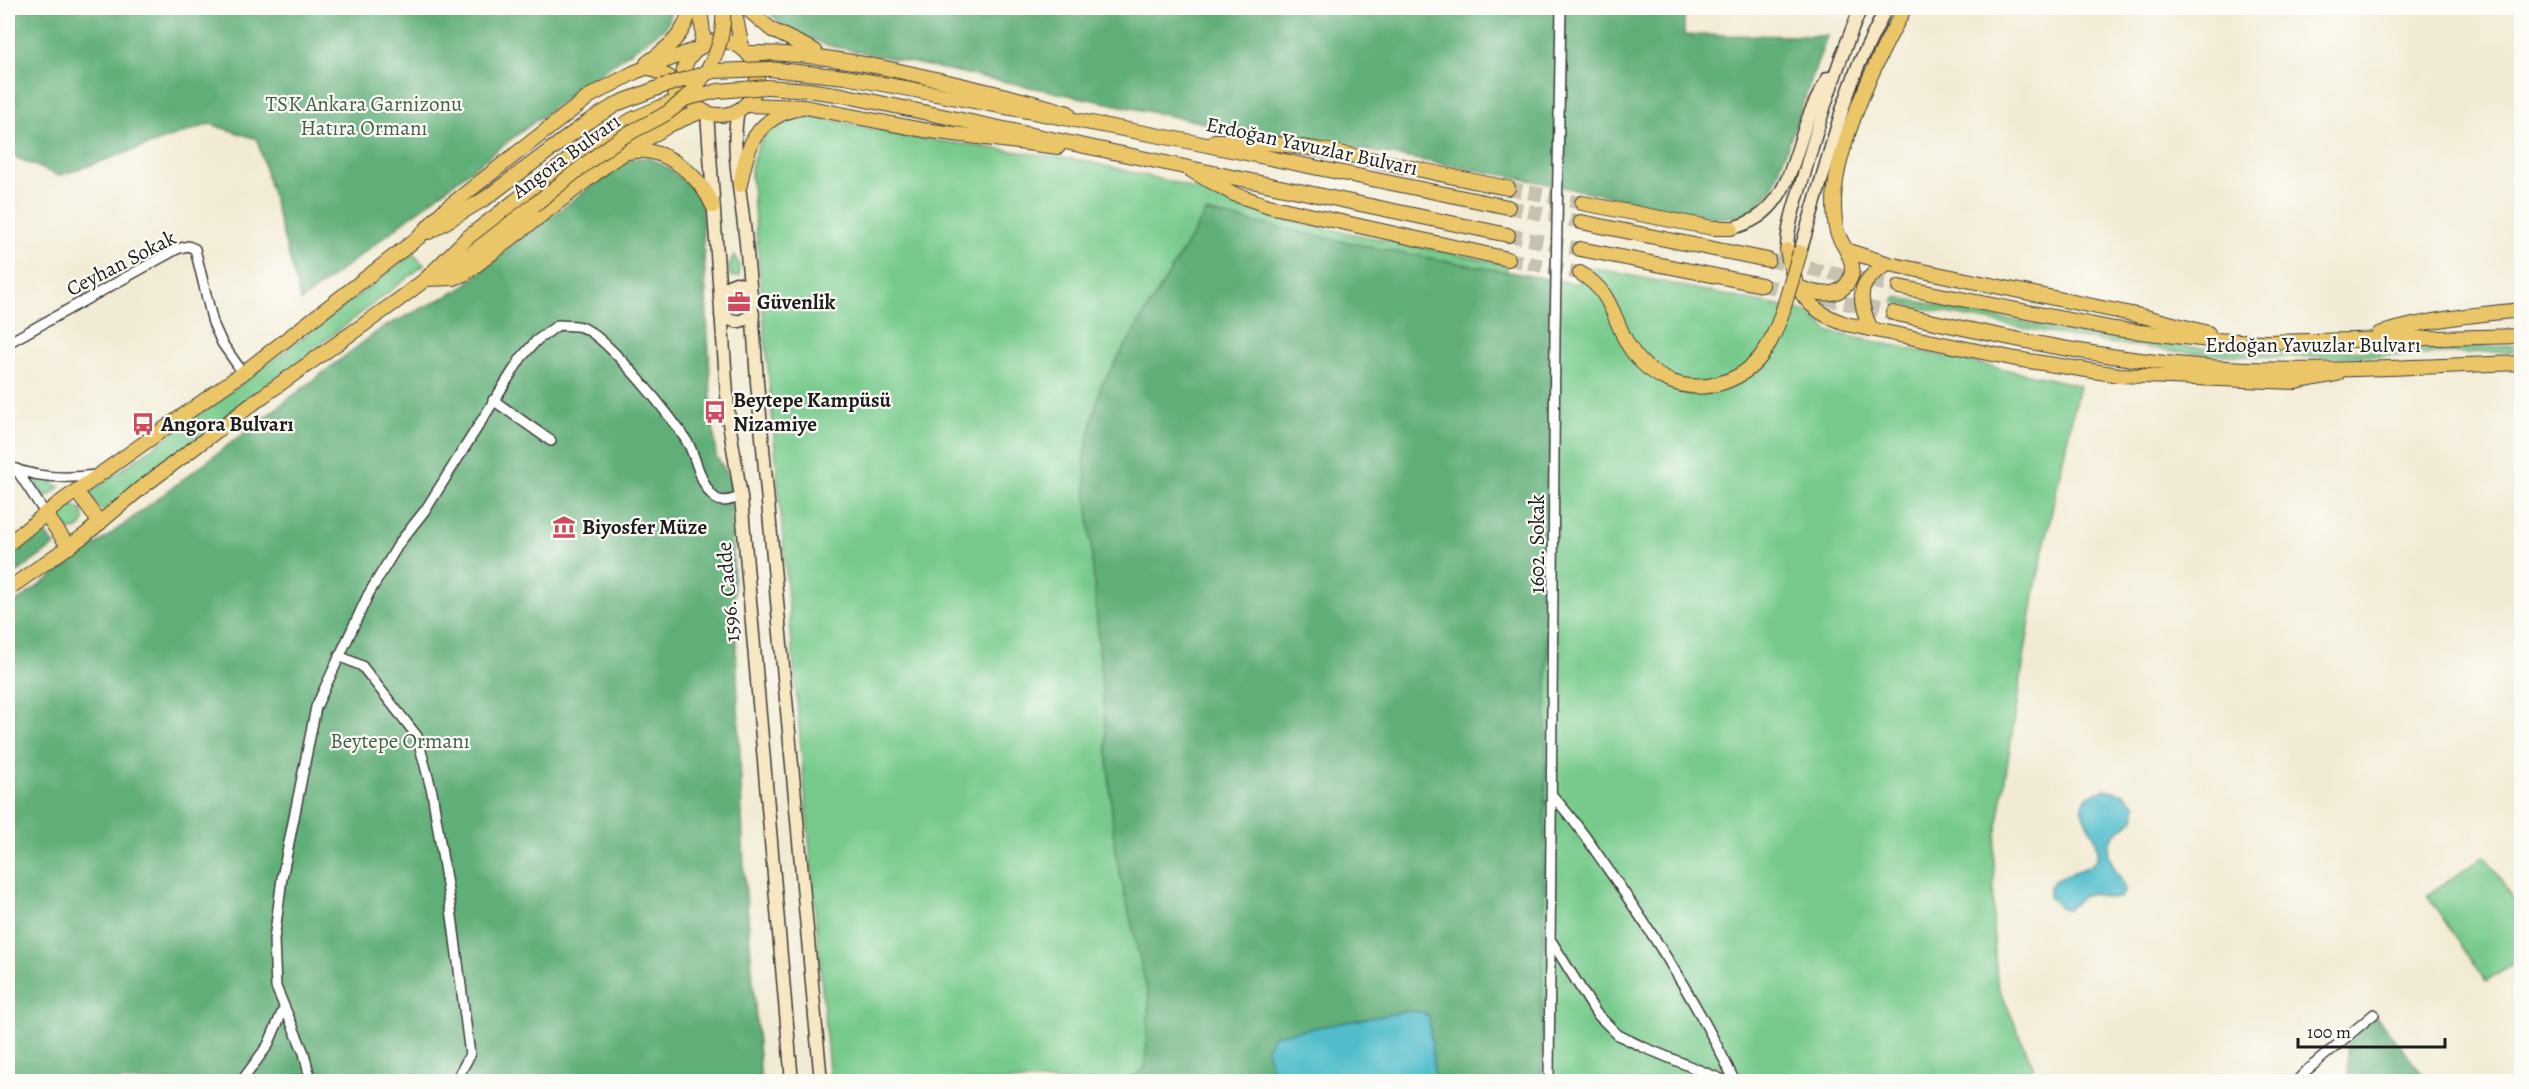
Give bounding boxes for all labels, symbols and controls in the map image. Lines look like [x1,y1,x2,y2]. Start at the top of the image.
park label: TSK Ankara Garnizonu Hatıra Ormanı [266,90,463,142]
street label: Angora Bulvarı [505,107,626,206]
street label: Erdoğan Yavuzlar Bulvarı [1204,110,1420,182]
street label: Ceyhan Sokak [61,223,181,303]
place label: Güvenlik [757,288,836,316]
office icon: Güvenlik [726,289,752,315]
street label: Erdoğan Yavuzlar Bulvarı [2205,331,2421,359]
place label: Beytepe Kampüsü Nizamiye [733,386,891,438]
bus stop icon: Beytepe Kampüsü Nizamiye [702,399,728,425]
place label: Angora Bulvarı [160,410,294,438]
bus stop icon: Angora Bulvarı [130,411,156,437]
street label: 1602. Sokak [1523,494,1551,594]
place label: Biyosfer Müze [582,513,707,541]
museum icon: Biyosfer Müze [551,514,577,540]
street label: 1596. Cadde [710,541,746,643]
park label: Beytepe Ormanı [330,727,470,755]
scale bar [2298,1011,2445,1049]
text: 100 m [2307,1020,2351,1044]

